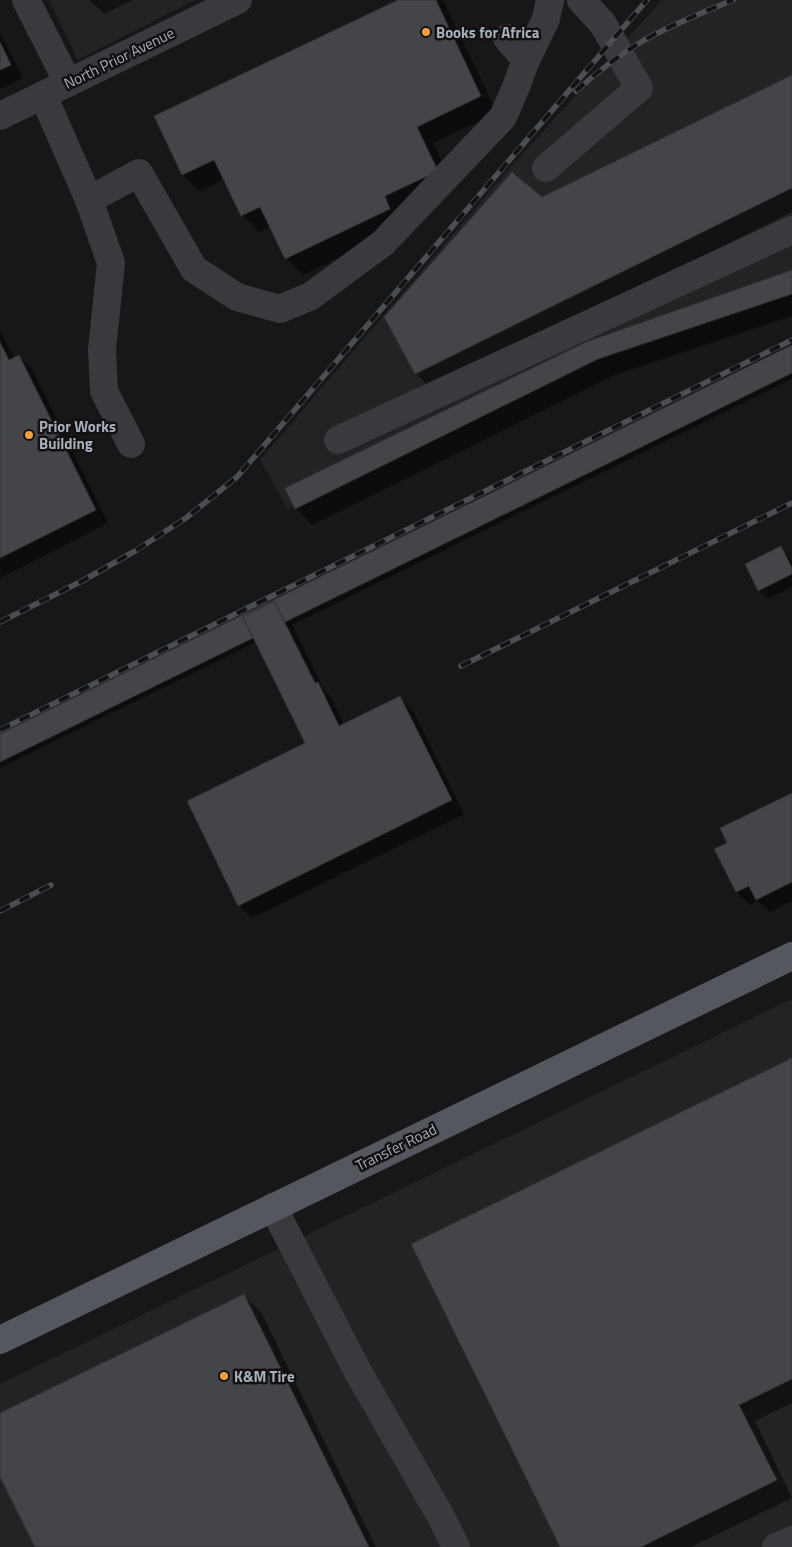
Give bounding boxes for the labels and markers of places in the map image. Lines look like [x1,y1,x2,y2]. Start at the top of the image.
place label: Books for Africa [436,21,540,44]
marker: Books for Africa [420,26,432,38]
place label: Prior Works Building [39,415,116,455]
marker: Prior Works Building [23,429,35,441]
place label: K&M Tire [234,1365,295,1388]
marker: K&M Tire [218,1370,230,1382]

